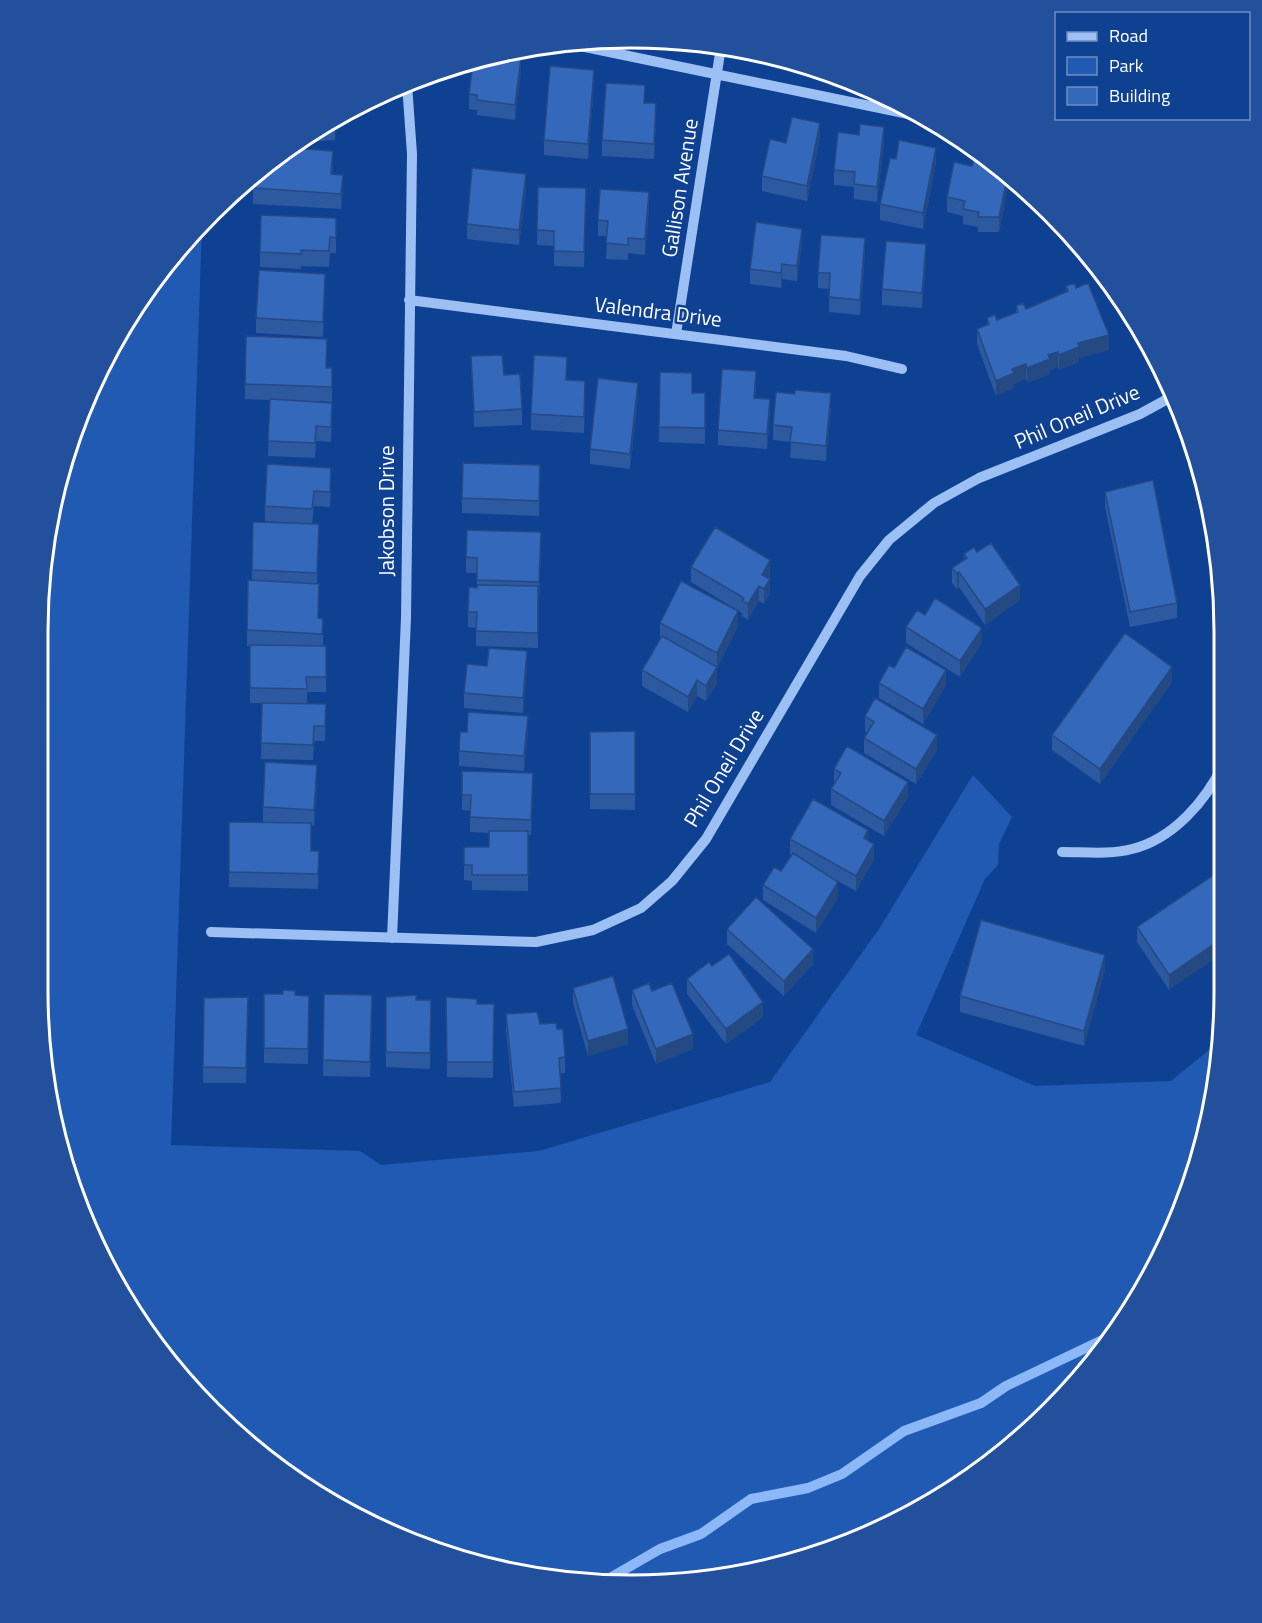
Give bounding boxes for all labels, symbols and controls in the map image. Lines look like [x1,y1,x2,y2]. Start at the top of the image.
legend [1055,12,1250,120]
text: Road [1109,22,1148,49]
text: Park [1109,52,1144,79]
text: Building [1109,82,1170,109]
street label: Gallison Avenue [652,116,706,260]
street label: Valendra Drive [592,287,724,335]
street label: Phil Oneil Drive [1009,375,1144,457]
street label: Jakobson Drive [370,445,402,577]
street label: Phil Oneil Drive [675,702,771,833]

